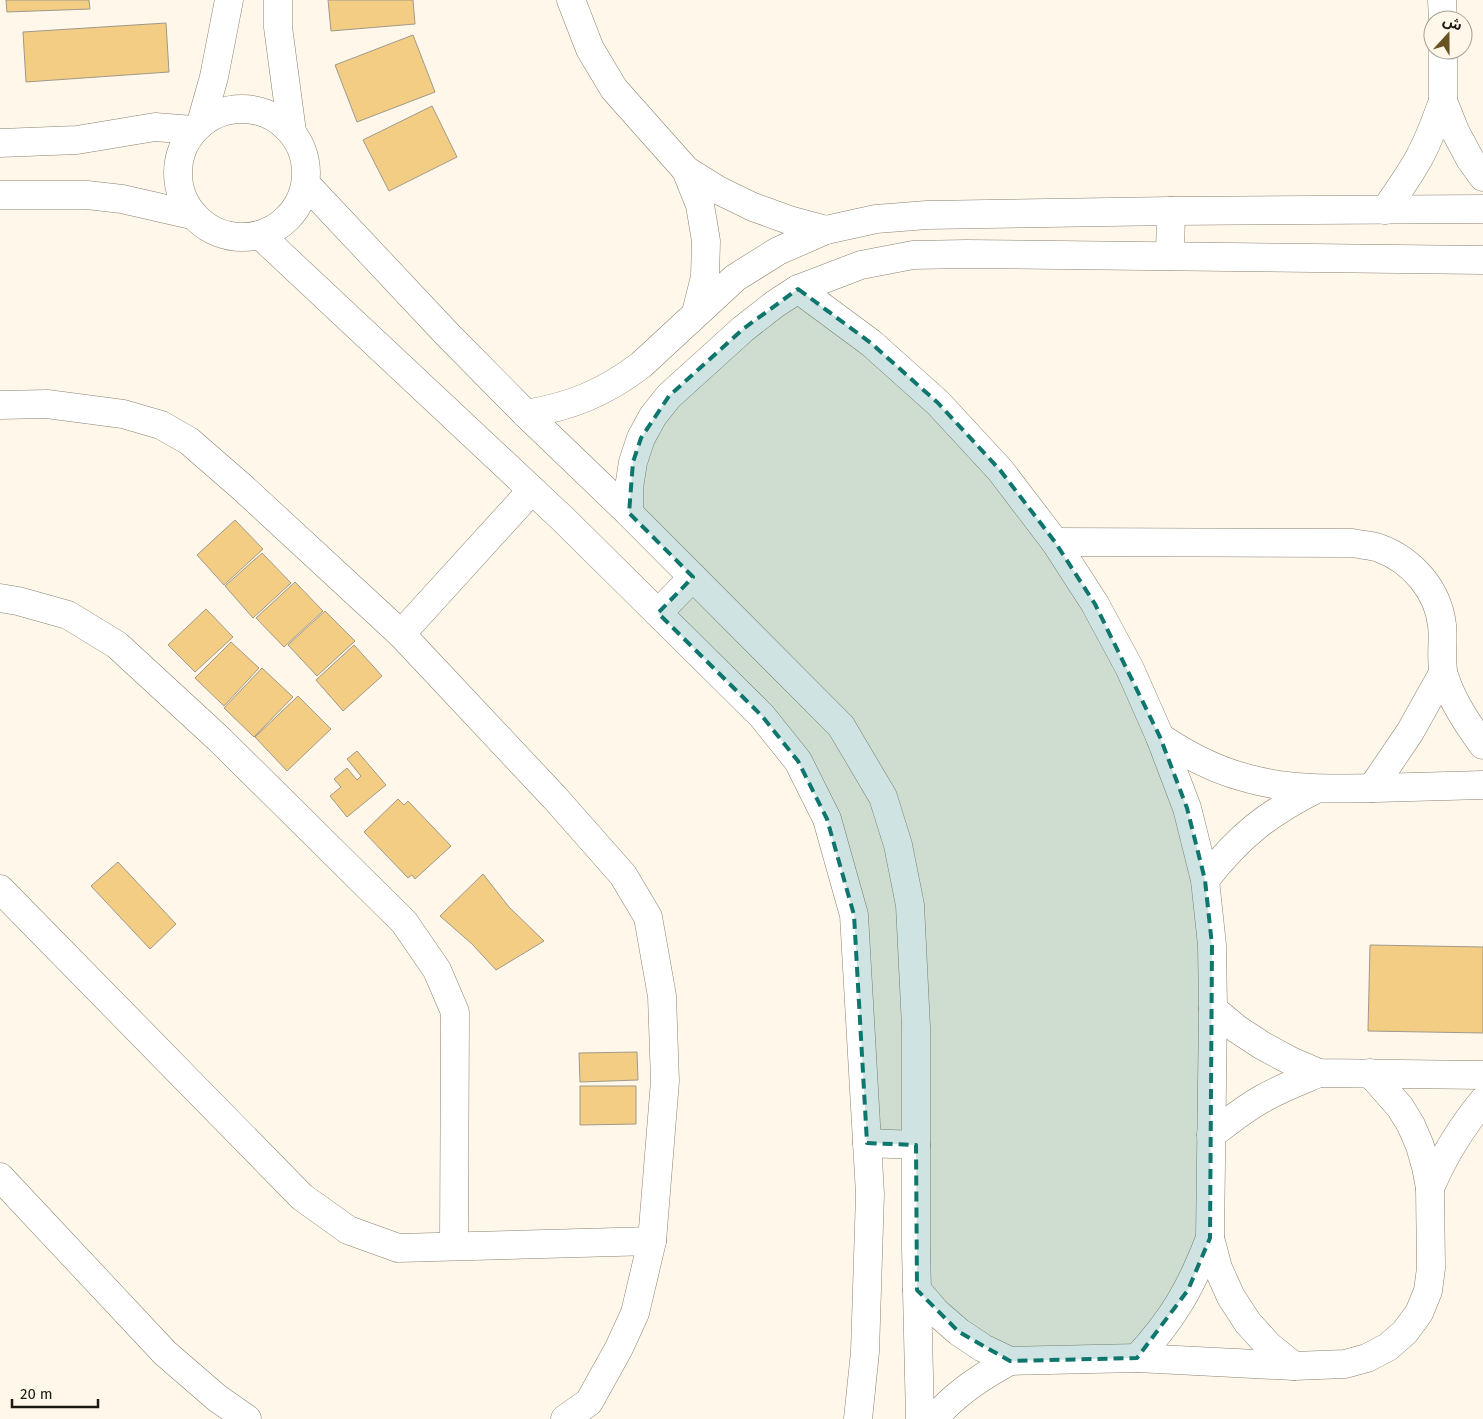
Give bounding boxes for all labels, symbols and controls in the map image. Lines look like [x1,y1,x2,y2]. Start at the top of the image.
north arrow [1423,10,1473,60]
text: ش [1440,12,1464,35]
scale bar [12,1376,99,1408]
text: 20 m [20,1385,53,1403]

